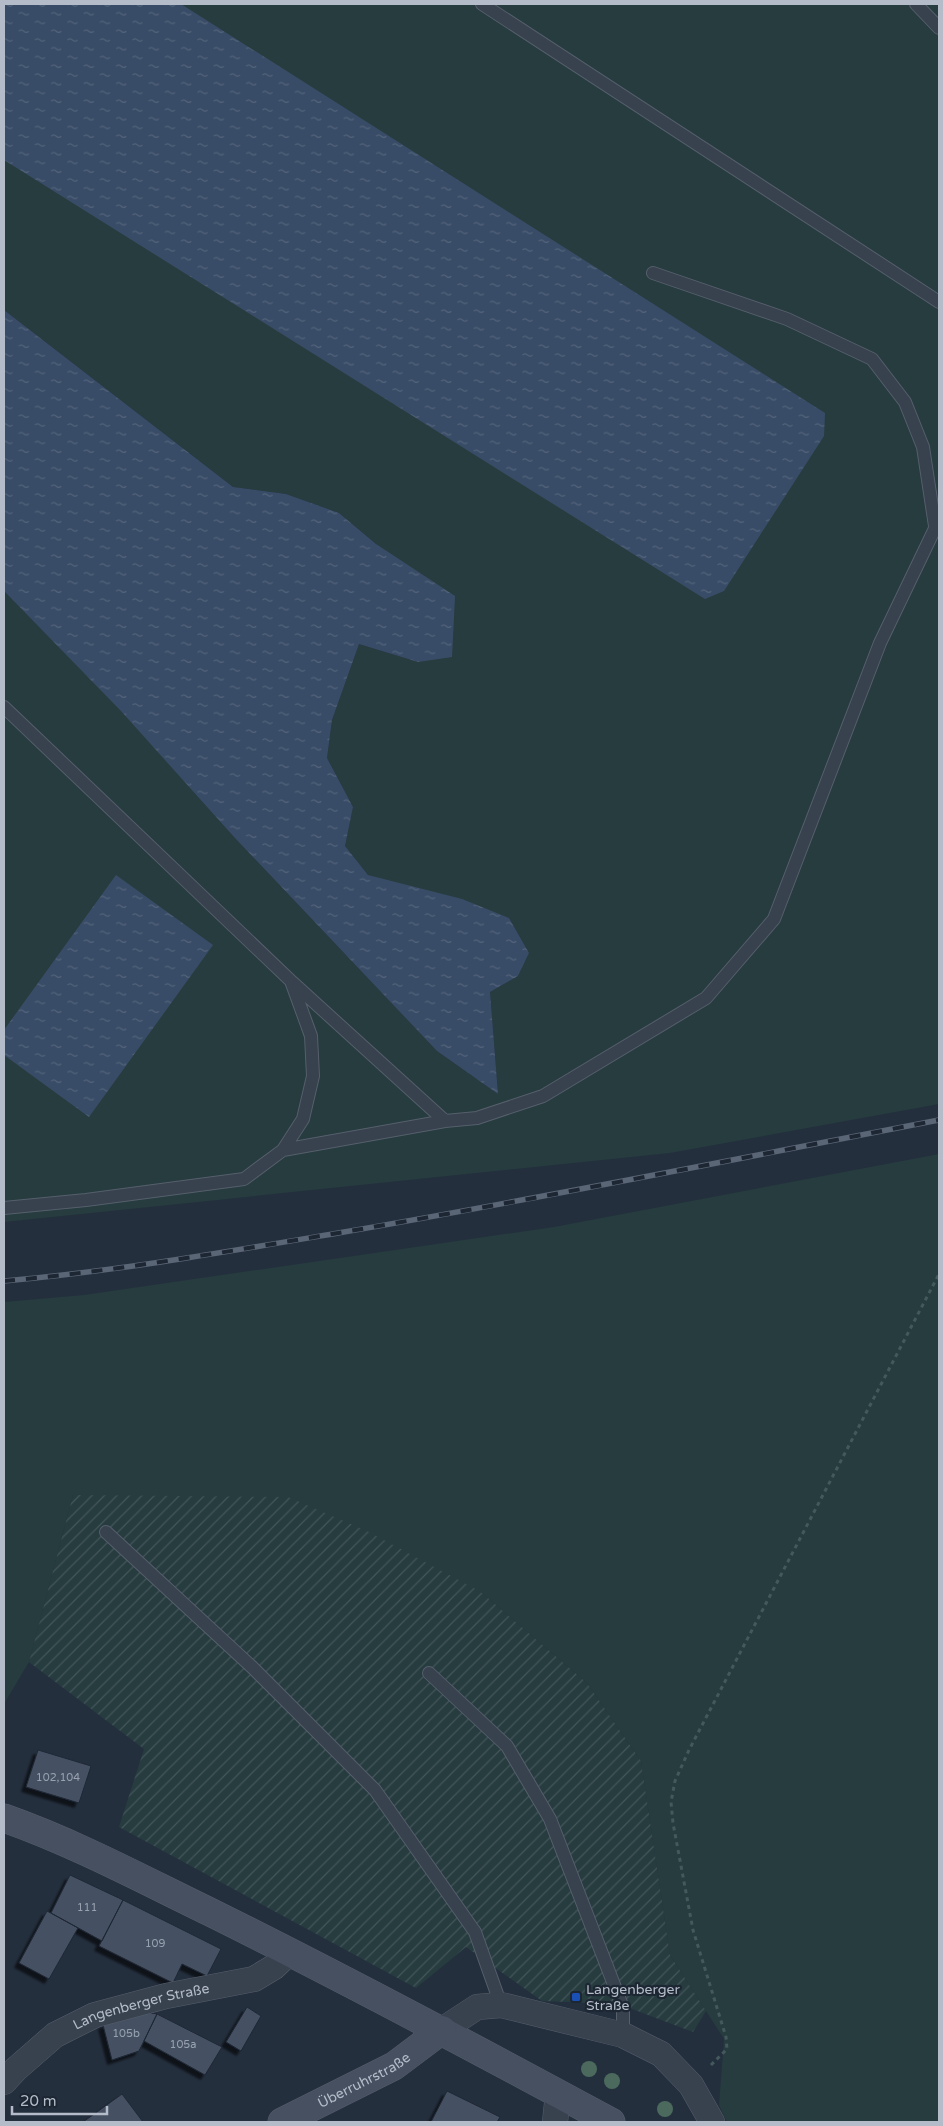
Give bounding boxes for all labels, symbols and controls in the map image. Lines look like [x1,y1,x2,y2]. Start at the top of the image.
house number: 102,104 [36,1771,80,1784]
house number: 111 [77,1901,97,1914]
house number: 109 [145,1937,165,1950]
street label: Langenberger Straße [70,1979,211,2033]
place label: Langenberger Straße [586,1981,680,2014]
marker: Langenberger Straße [570,1991,582,2003]
house number: 105b [112,2027,140,2040]
house number: 105a [170,2038,196,2051]
street label: Überruhrstraße [315,2048,413,2111]
scale bar [12,2084,108,2116]
text: 20 m [20,2092,57,2110]

